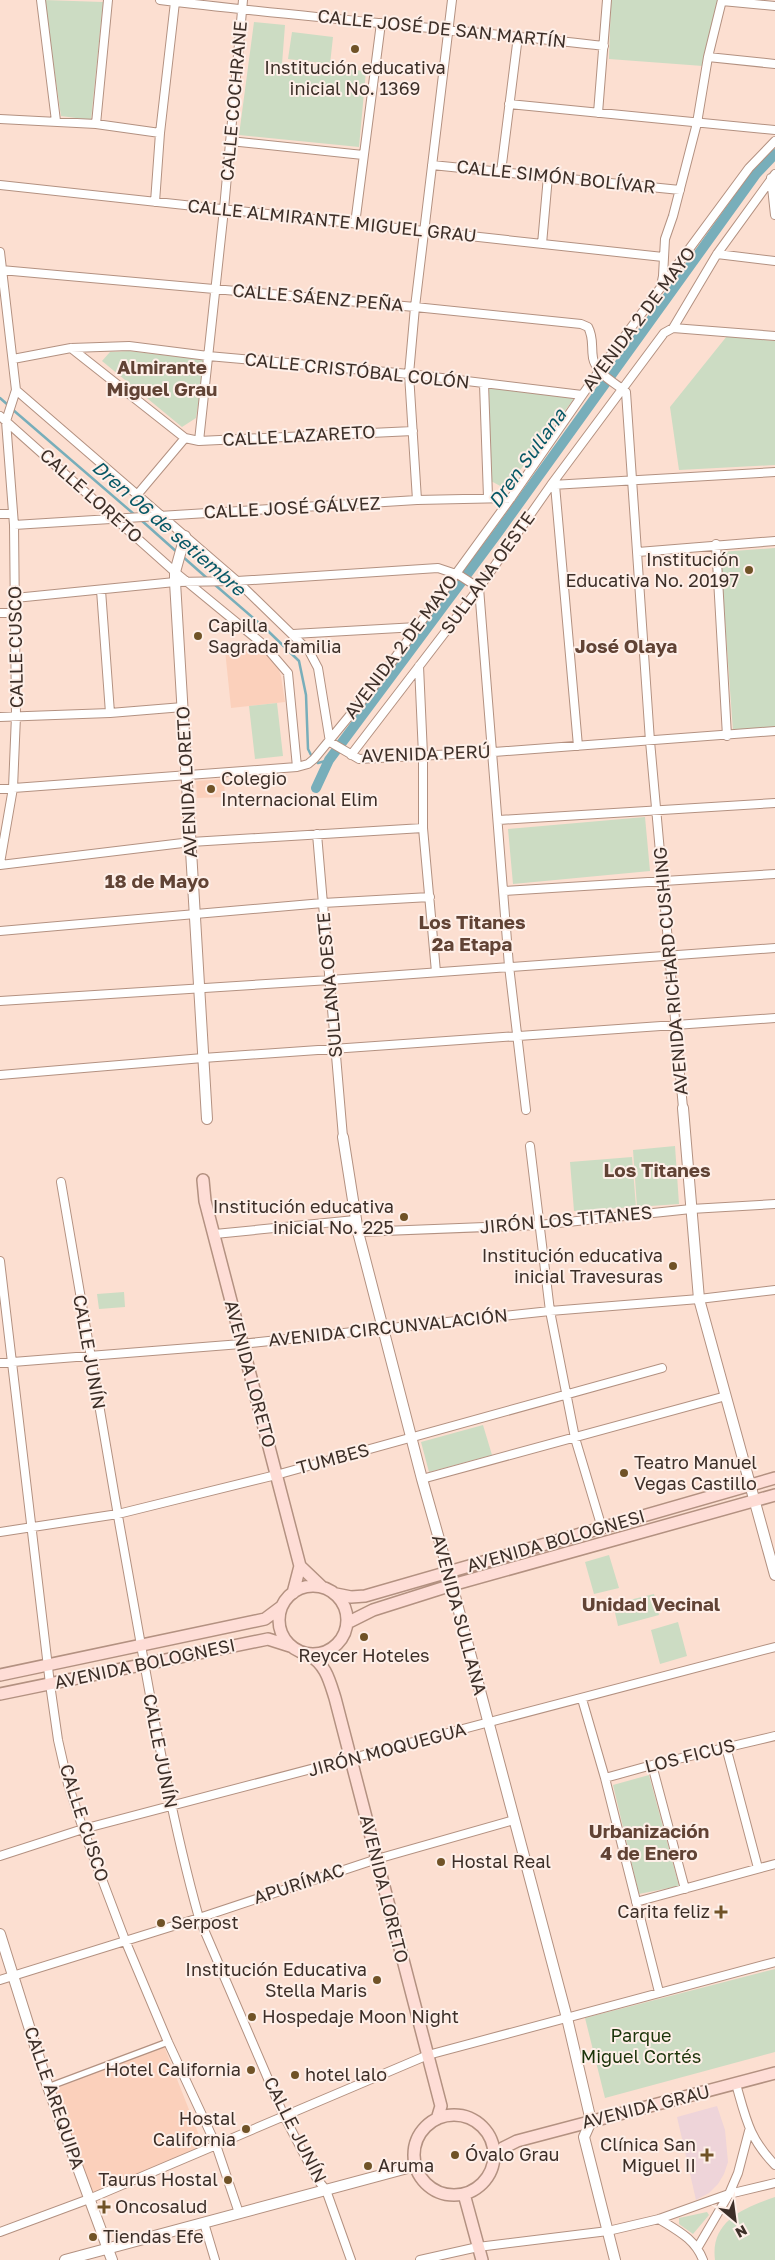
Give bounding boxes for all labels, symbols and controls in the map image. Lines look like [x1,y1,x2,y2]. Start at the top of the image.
street label: CALLE JOSÉ DE SAN MARTÍN [317,4,568,52]
street label: CALLE COCHRANE [215,20,251,182]
marker: Institución educativa inicial No. 1369 [349,43,361,55]
place label: Institución educativa inicial No. 1369 [264,56,446,99]
street label: CALLE SIMÓN BOLÍVAR [455,155,657,197]
street label: CALLE ALMIRANTE MIGUEL GRAU [187,194,478,246]
street label: AVENIDA 2 DE MAYO [577,242,700,395]
street label: CALLE SÁENZ PEÑA [232,279,405,315]
street label: CALLE CRISTÓBAL COLÓN [243,347,471,393]
district label: Almirante Miguel Grau [107,355,217,400]
water label: Dren Sullana [483,403,571,512]
street label: CALLE LAZARETO [222,420,376,450]
street label: CALLE LORETO [36,443,147,547]
water label: Dren 06 de setiembre [88,455,252,602]
street label: CALLE JOSÉ GÁLVEZ [203,491,381,523]
street label: SULLANA OESTE [435,507,539,638]
place label: Institución Educativa No. 20197 [565,548,739,591]
marker: Institución Educativa No. 20197 [743,564,755,576]
street label: AVENIDA 2 DE MAYO [339,570,462,723]
street label: CALLE CUSCO [3,586,27,708]
place label: Capilla Sagrada familia [208,614,341,657]
marker: Capilla Sagrada familia [192,630,204,642]
district label: José Olaya [575,634,677,657]
street label: AVENIDA LORETO [171,706,201,859]
street label: AVENIDA PERÚ [361,740,491,766]
place label: Colegio Internacional Elim [221,767,378,810]
marker: Colegio Internacional Elim [205,783,217,795]
street label: AVENIDA RICHARD CUSHING [648,846,692,1096]
district label: 18 de Mayo [105,869,209,892]
district label: Los Titanes 2ª Etapa [418,910,526,955]
street label: SULLANA OESTE [312,911,346,1059]
district label: Los Titanes [603,1158,711,1181]
place label: Institución educativa inicial No. 225 [213,1195,394,1238]
street label: JIRÓN LOS TITANES [479,1201,653,1238]
marker: Institución educativa inicial No. 225 [398,1211,410,1223]
place label: Institución educativa inicial Travesuras [482,1244,663,1287]
marker: Institución educativa inicial Travesuras [667,1260,679,1272]
street label: CALLE JUNÍN [69,1293,111,1411]
street label: AVENIDA LORETO [221,1297,281,1450]
street label: AVENIDA CIRCUNVALACIÓN [267,1303,509,1351]
street label: TUMBES [294,1438,371,1478]
place label: Teatro Manuel Vegas Castillo [634,1451,757,1494]
marker: Teatro Manuel Vegas Castillo [618,1467,630,1479]
street label: AVENIDA BOLOGNESI [464,1504,647,1576]
street label: AVENIDA SULLANA [428,1532,492,1697]
district label: Unidad Vecinal [582,1592,720,1615]
marker: Reycer Hoteles [358,1631,370,1643]
street label: AVENIDA BOLOGNESI [52,1633,237,1693]
place label: Reycer Hoteles [298,1644,430,1666]
street label: CALLE JUNÍN [139,1692,183,1810]
street label: JIRÓN MOQUEGUA [305,1717,468,1781]
street label: LOS FICUS [642,1733,737,1777]
street label: CALLE CUSCO [56,1761,114,1884]
street label: AVENIDA LORETO [356,1812,414,1965]
district label: Urbanización 4 de Enero [589,1819,709,1864]
place label: Hostal Real [451,1850,551,1872]
marker: Hostal Real [435,1856,447,1868]
street label: APURÍMAC [250,1858,347,1908]
place label: Carita feliz [617,1900,710,1922]
marker: Carita feliz [714,1905,728,1919]
place label: Serpost [171,1911,239,1933]
marker: Serpost [155,1917,167,1929]
place label: Institución Educativa Stella Maris [185,1958,367,2001]
marker: Institución Educativa Stella Maris [371,1974,383,1986]
place label: Hospedaje Moon Night [262,2005,459,2027]
marker: Hospedaje Moon Night [246,2011,258,2023]
street label: CALLE AREQUIPA [20,2023,90,2172]
park label: Parque Miguel Cortés [581,2024,701,2067]
place label: Hotel California [105,2058,241,2080]
place label: hotel lalo [305,2063,387,2085]
marker: Hotel California [245,2064,257,2076]
marker: hotel lalo [289,2069,301,2081]
street label: CALLE JUNÍN [260,2073,332,2186]
street label: AVENIDA GRAU [579,2079,712,2133]
place label: Hostal California [153,2107,236,2150]
marker: Hostal California [240,2123,252,2135]
place label: Clínica San Miguel II [600,2133,696,2176]
place label: Óvalo Grau [465,2143,560,2165]
marker: Clínica San Miguel II [700,2148,714,2162]
marker: Óvalo Grau [449,2149,461,2161]
place label: Aruma [378,2154,434,2176]
marker: Aruma [362,2160,374,2172]
place label: Taurus Hostal [98,2168,218,2190]
marker: Taurus Hostal [222,2174,234,2186]
place label: Oncosalud [115,2195,207,2217]
north arrow [710,2195,760,2245]
marker: Oncosalud [97,2200,111,2214]
text: N [733,2222,750,2242]
place label: Tiendas Efe [103,2225,204,2247]
marker: Tiendas Efe [87,2231,99,2243]

